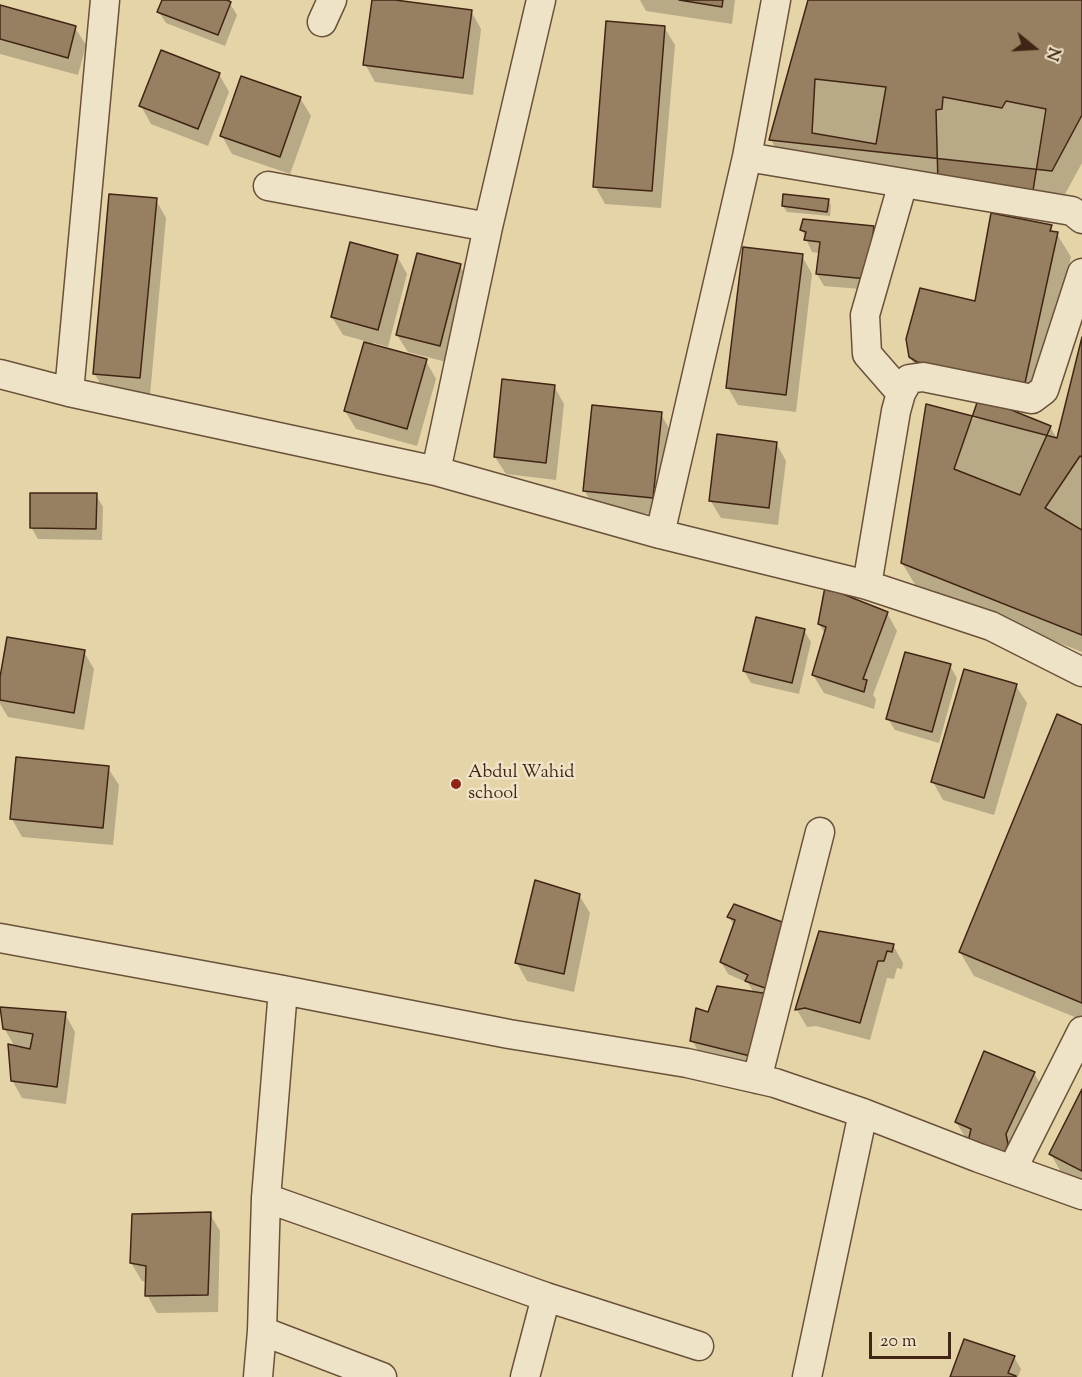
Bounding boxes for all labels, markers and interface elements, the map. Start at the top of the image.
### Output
north arrow [1004,18,1064,78]
text: N [1039,44,1065,63]
place label: Abdul Wahid school [468,763,574,806]
marker: Abdul Wahid school [449,777,463,791]
scale bar [872,1320,954,1358]
text: 20 m [880,1329,917,1355]

